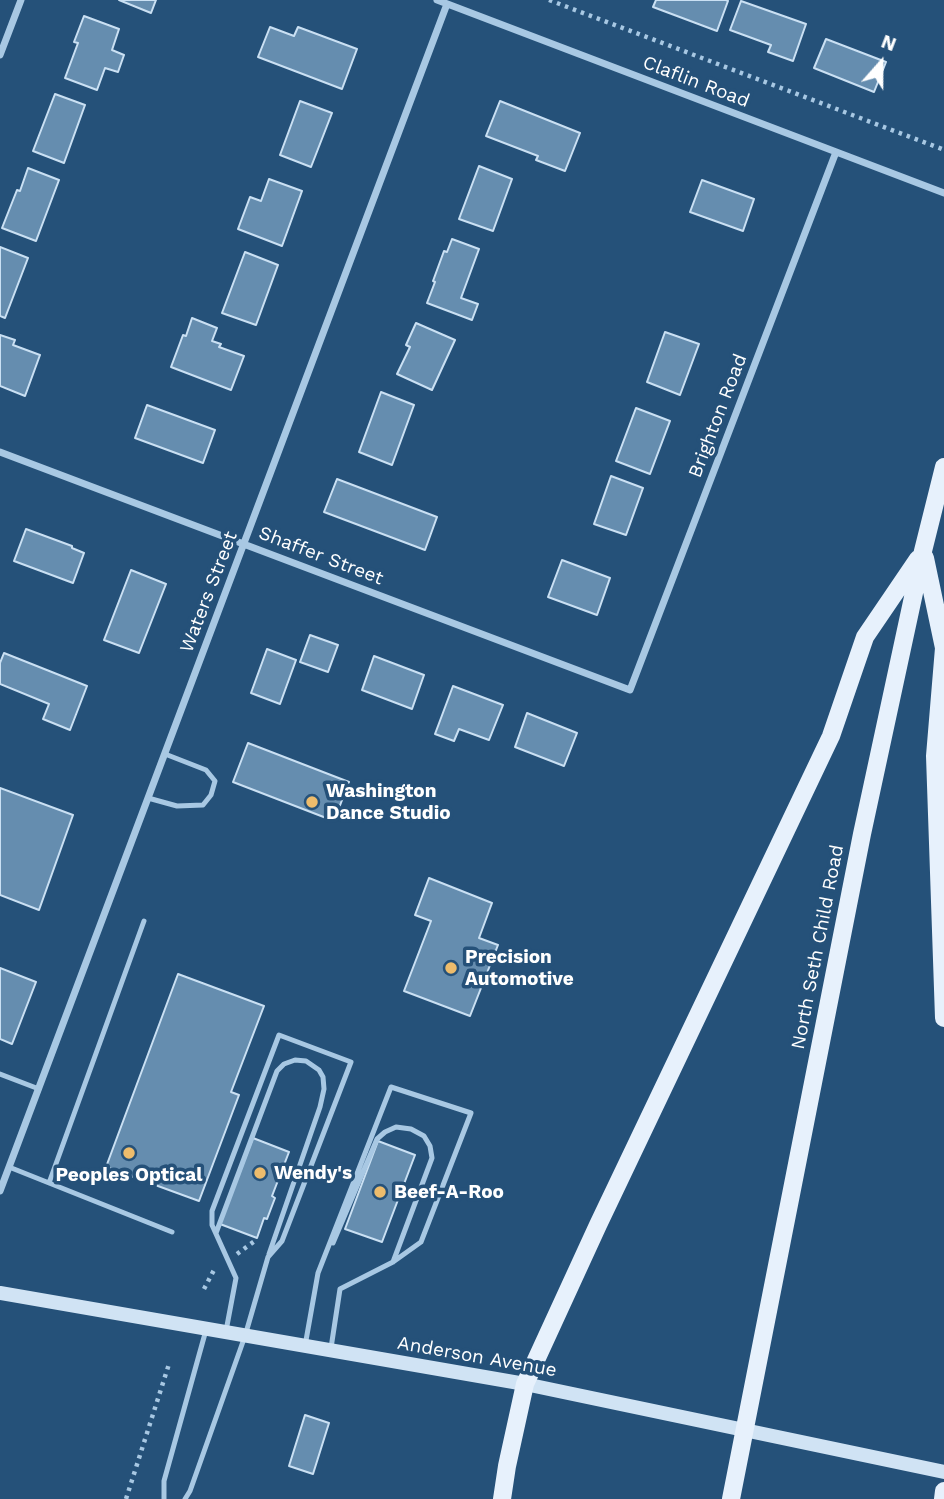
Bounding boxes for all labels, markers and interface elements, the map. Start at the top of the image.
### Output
north arrow [846,28,916,98]
text: N [878,30,899,56]
street label: Claflin Road [639,51,753,113]
street label: Brighton Road [684,351,752,481]
street label: Shaffer Street [255,522,387,590]
street label: Waters Street [175,528,243,656]
place label: Washington Dance Studio [326,780,451,824]
marker: Washington Dance Studio [304,794,320,810]
street label: North Seth Child Road [787,843,849,1051]
place label: Precision Automotive [465,946,574,990]
marker: Precision Automotive [443,960,459,976]
marker: Peoples Optical [121,1145,137,1161]
place label: Wendy's [274,1162,352,1184]
place label: Peoples Optical [55,1164,203,1186]
marker: Wendy's [252,1165,268,1181]
place label: Beef-A-Roo [394,1181,504,1203]
marker: Beef-A-Roo [372,1184,388,1200]
street label: Anderson Avenue [396,1332,558,1382]

